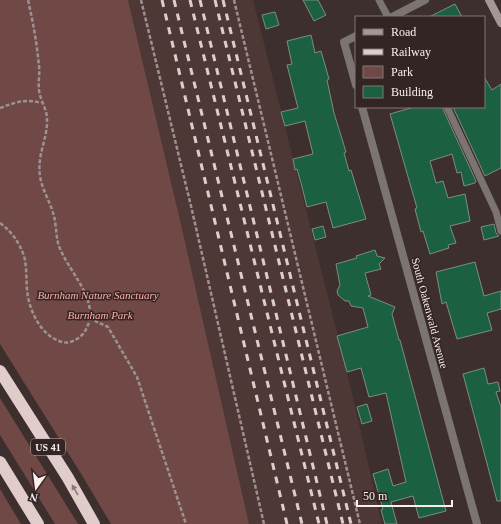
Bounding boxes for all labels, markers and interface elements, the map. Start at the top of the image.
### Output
legend [355,16,485,108]
text: Road [391,25,416,39]
text: Railway [391,45,431,59]
text: Park [391,65,413,79]
text: Building [391,85,433,99]
street label: South Oakenwald Avenue [409,256,451,370]
park label: Burnham Nature Sanctuary [37,289,159,301]
park label: Burnham Park [67,309,134,321]
road number: US 41 [31,439,65,455]
north arrow [16,468,56,508]
scale bar [357,482,452,508]
one-way arrow [71,484,78,496]
text: 50 m [363,489,388,503]
text: N [28,491,39,504]

